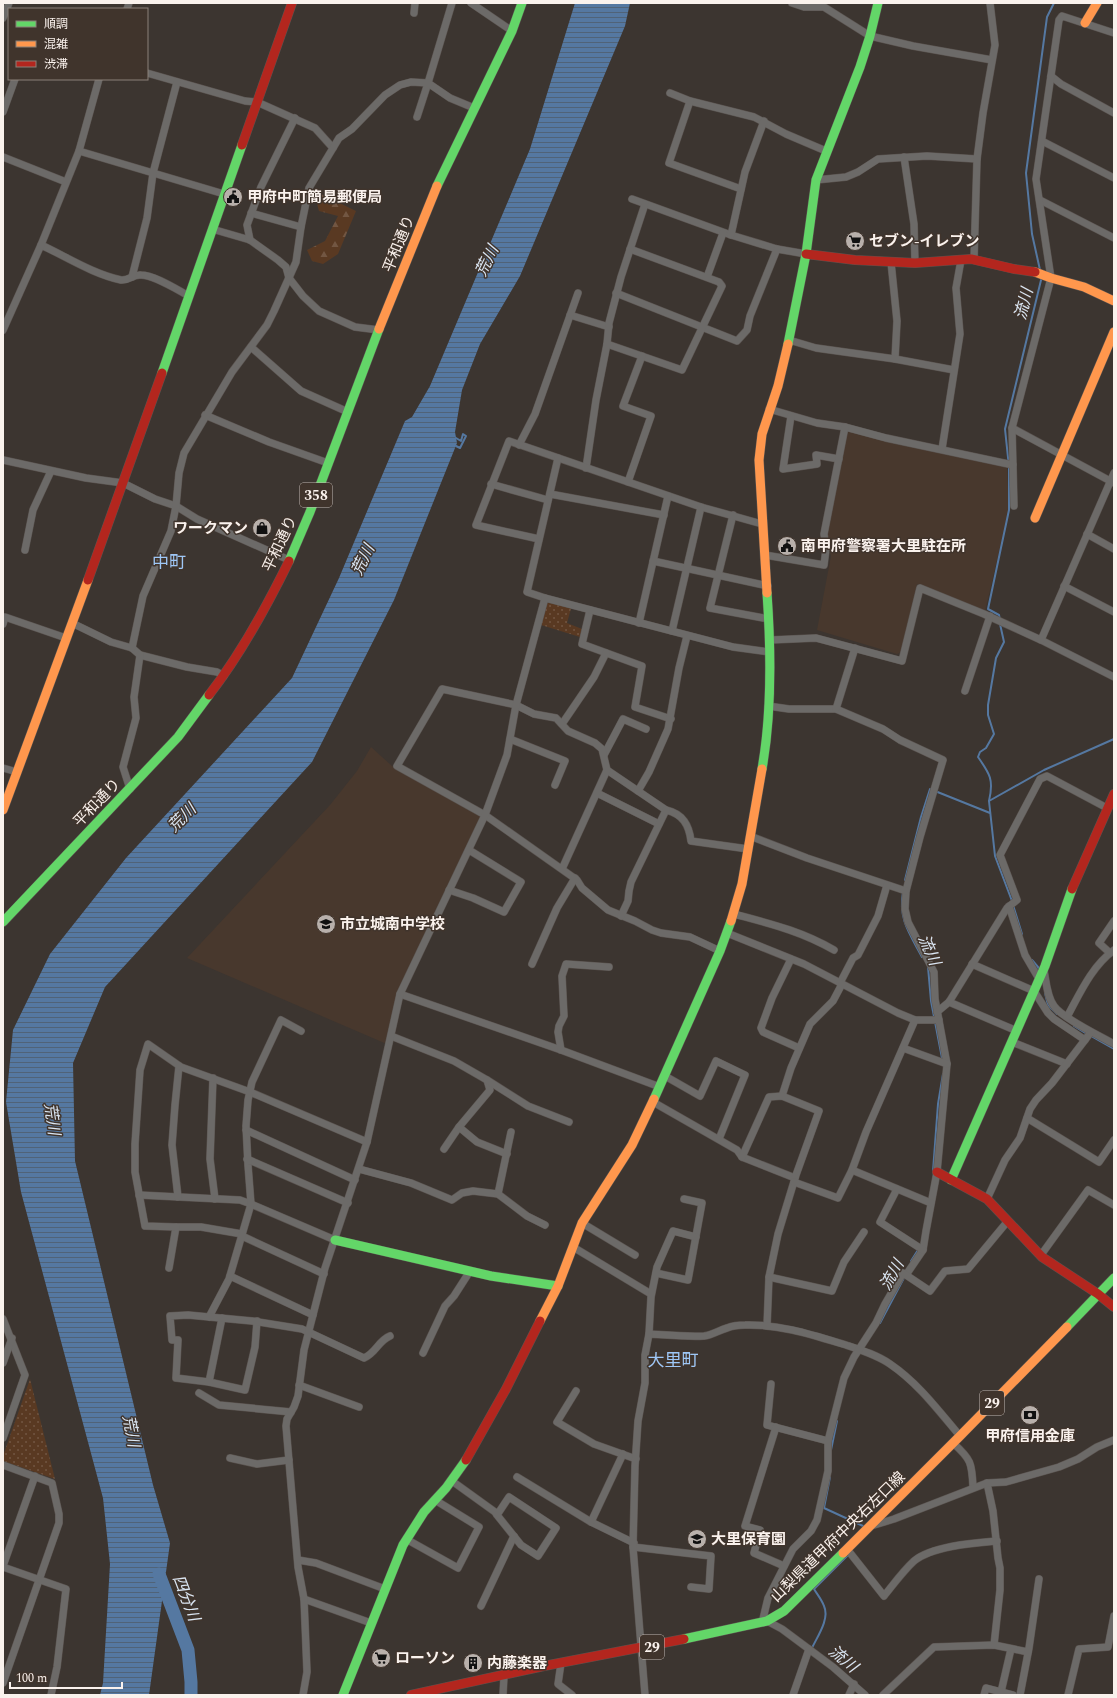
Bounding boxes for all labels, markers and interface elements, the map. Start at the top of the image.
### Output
legend [8,8,148,80]
text: 順調 [44,15,68,34]
text: 混雑 [44,35,68,54]
text: 渋滞 [44,55,68,74]
public building icon: 甲府中町簡易郵便局 [222,186,244,208]
place label: 甲府中町簡易郵便局 [247,186,382,209]
street label: 平和通り [377,212,421,276]
supermarket icon: セブン-イレブン [844,230,866,252]
place label: セブン-イレブン [869,230,980,253]
water label: 荒川 [469,240,506,281]
water label: 流川 [1008,284,1040,322]
road number: 358 [300,483,332,507]
street label: 平和通り [257,512,303,576]
place label: ワークマン [173,517,248,540]
shop icon: ワークマン [251,517,273,539]
public building icon: 南甲府警察署大里駐在所 [776,535,798,557]
place label: 南甲府警察署大里駐在所 [801,535,966,558]
water label: 荒川 [345,539,382,580]
district label: 中町 [152,550,186,576]
street label: 平和通り [68,773,126,833]
water label: 荒川 [162,797,203,838]
school or university icon: 市立城南中学校 [315,913,337,935]
place label: 市立城南中学校 [340,913,445,936]
water label: 流川 [912,930,947,971]
water label: 荒川 [38,1101,66,1138]
water label: 流川 [874,1253,911,1295]
district label: 大里町 [648,1348,699,1374]
road number: 29 [980,1391,1004,1415]
bank icon: 甲府信用金庫 [1019,1404,1041,1426]
water label: 荒川 [116,1413,146,1451]
place label: 甲府信用金庫 [985,1425,1075,1448]
street label: 山梨県道甲府中央右左口線 [765,1466,911,1608]
school or university icon: 大里保育園 [686,1528,708,1550]
place label: 大里保育園 [711,1528,786,1551]
water label: 四分川 [166,1571,207,1627]
road number: 29 [640,1635,664,1659]
water label: 流川 [823,1640,865,1680]
supermarket icon: ローソン [370,1647,392,1669]
place label: ローソン [395,1647,455,1670]
building icon: 内藤楽器 [462,1652,484,1674]
place label: 内藤楽器 [487,1652,548,1675]
scale bar [10,1664,122,1690]
text: 100 m [16,1669,47,1688]

